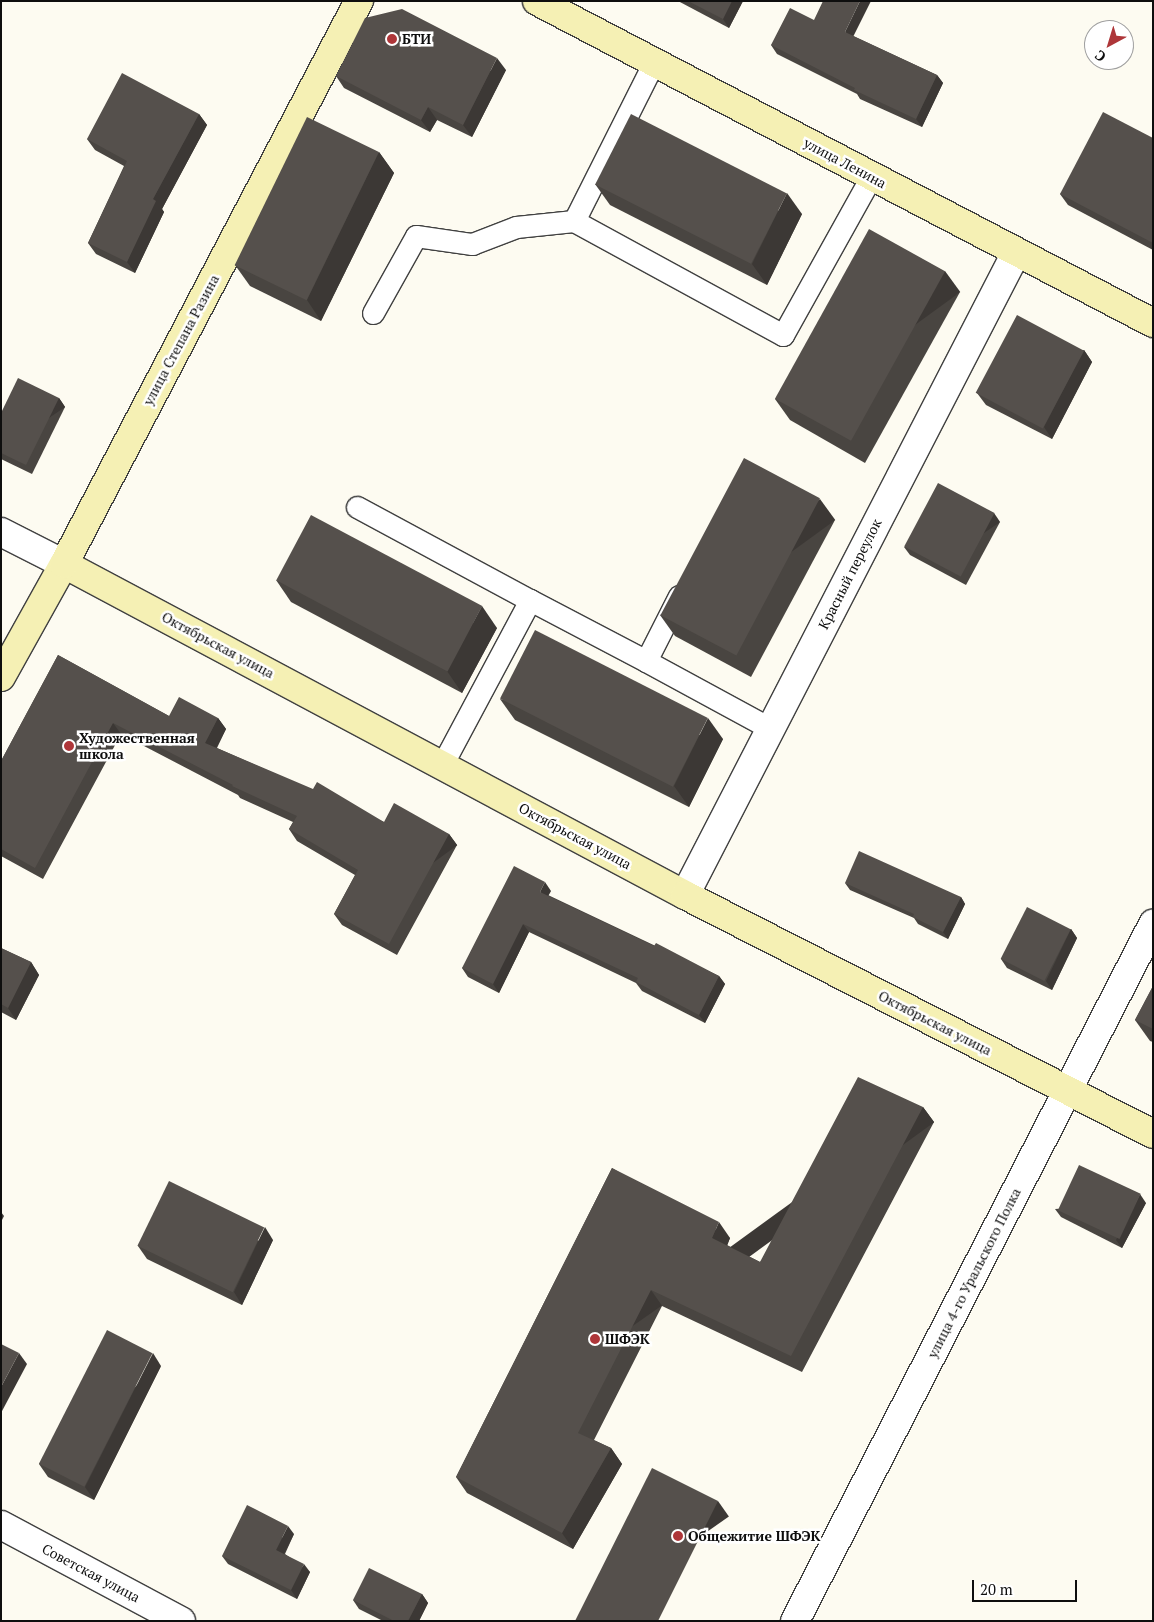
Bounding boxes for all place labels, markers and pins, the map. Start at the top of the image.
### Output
place label: БТИ [402,31,431,47]
marker: БТИ [386,33,398,45]
place label: Художественная школа [79,730,195,762]
marker: Художественная школа [63,740,75,752]
place label: ШФЭК [605,1331,650,1347]
marker: ШФЭК [589,1333,601,1345]
place label: Общежитие ШФЭК [688,1528,820,1544]
marker: Общежитие ШФЭК [672,1530,684,1542]

